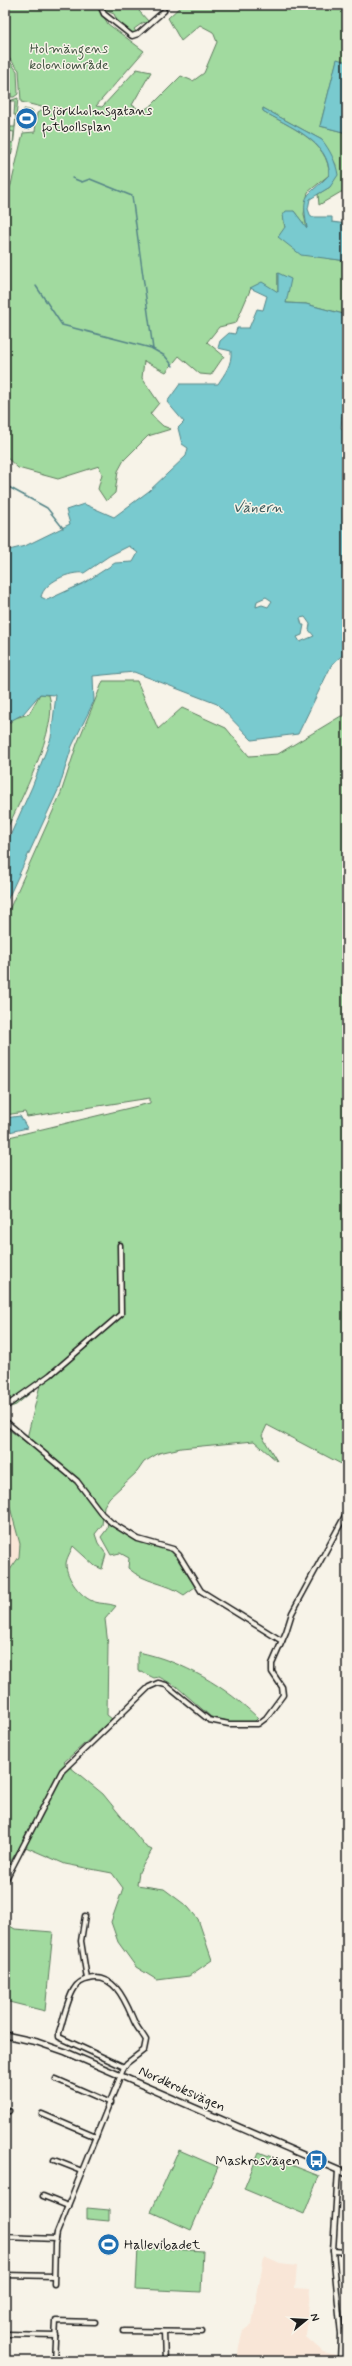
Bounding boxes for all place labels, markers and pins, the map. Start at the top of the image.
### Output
place label: Björkholmsgatans fotbollsplan [42,102,152,138]
sports icon: Björkholmsgatans fotbollsplan [14,106,40,132]
bus stop icon: Maskrosvägen [303,2148,329,2174]
place label: Maskrosvägen [215,2152,300,2170]
sports icon: Hallevibadet [96,2232,122,2258]
place label: Hallevibadet [124,2236,201,2254]

